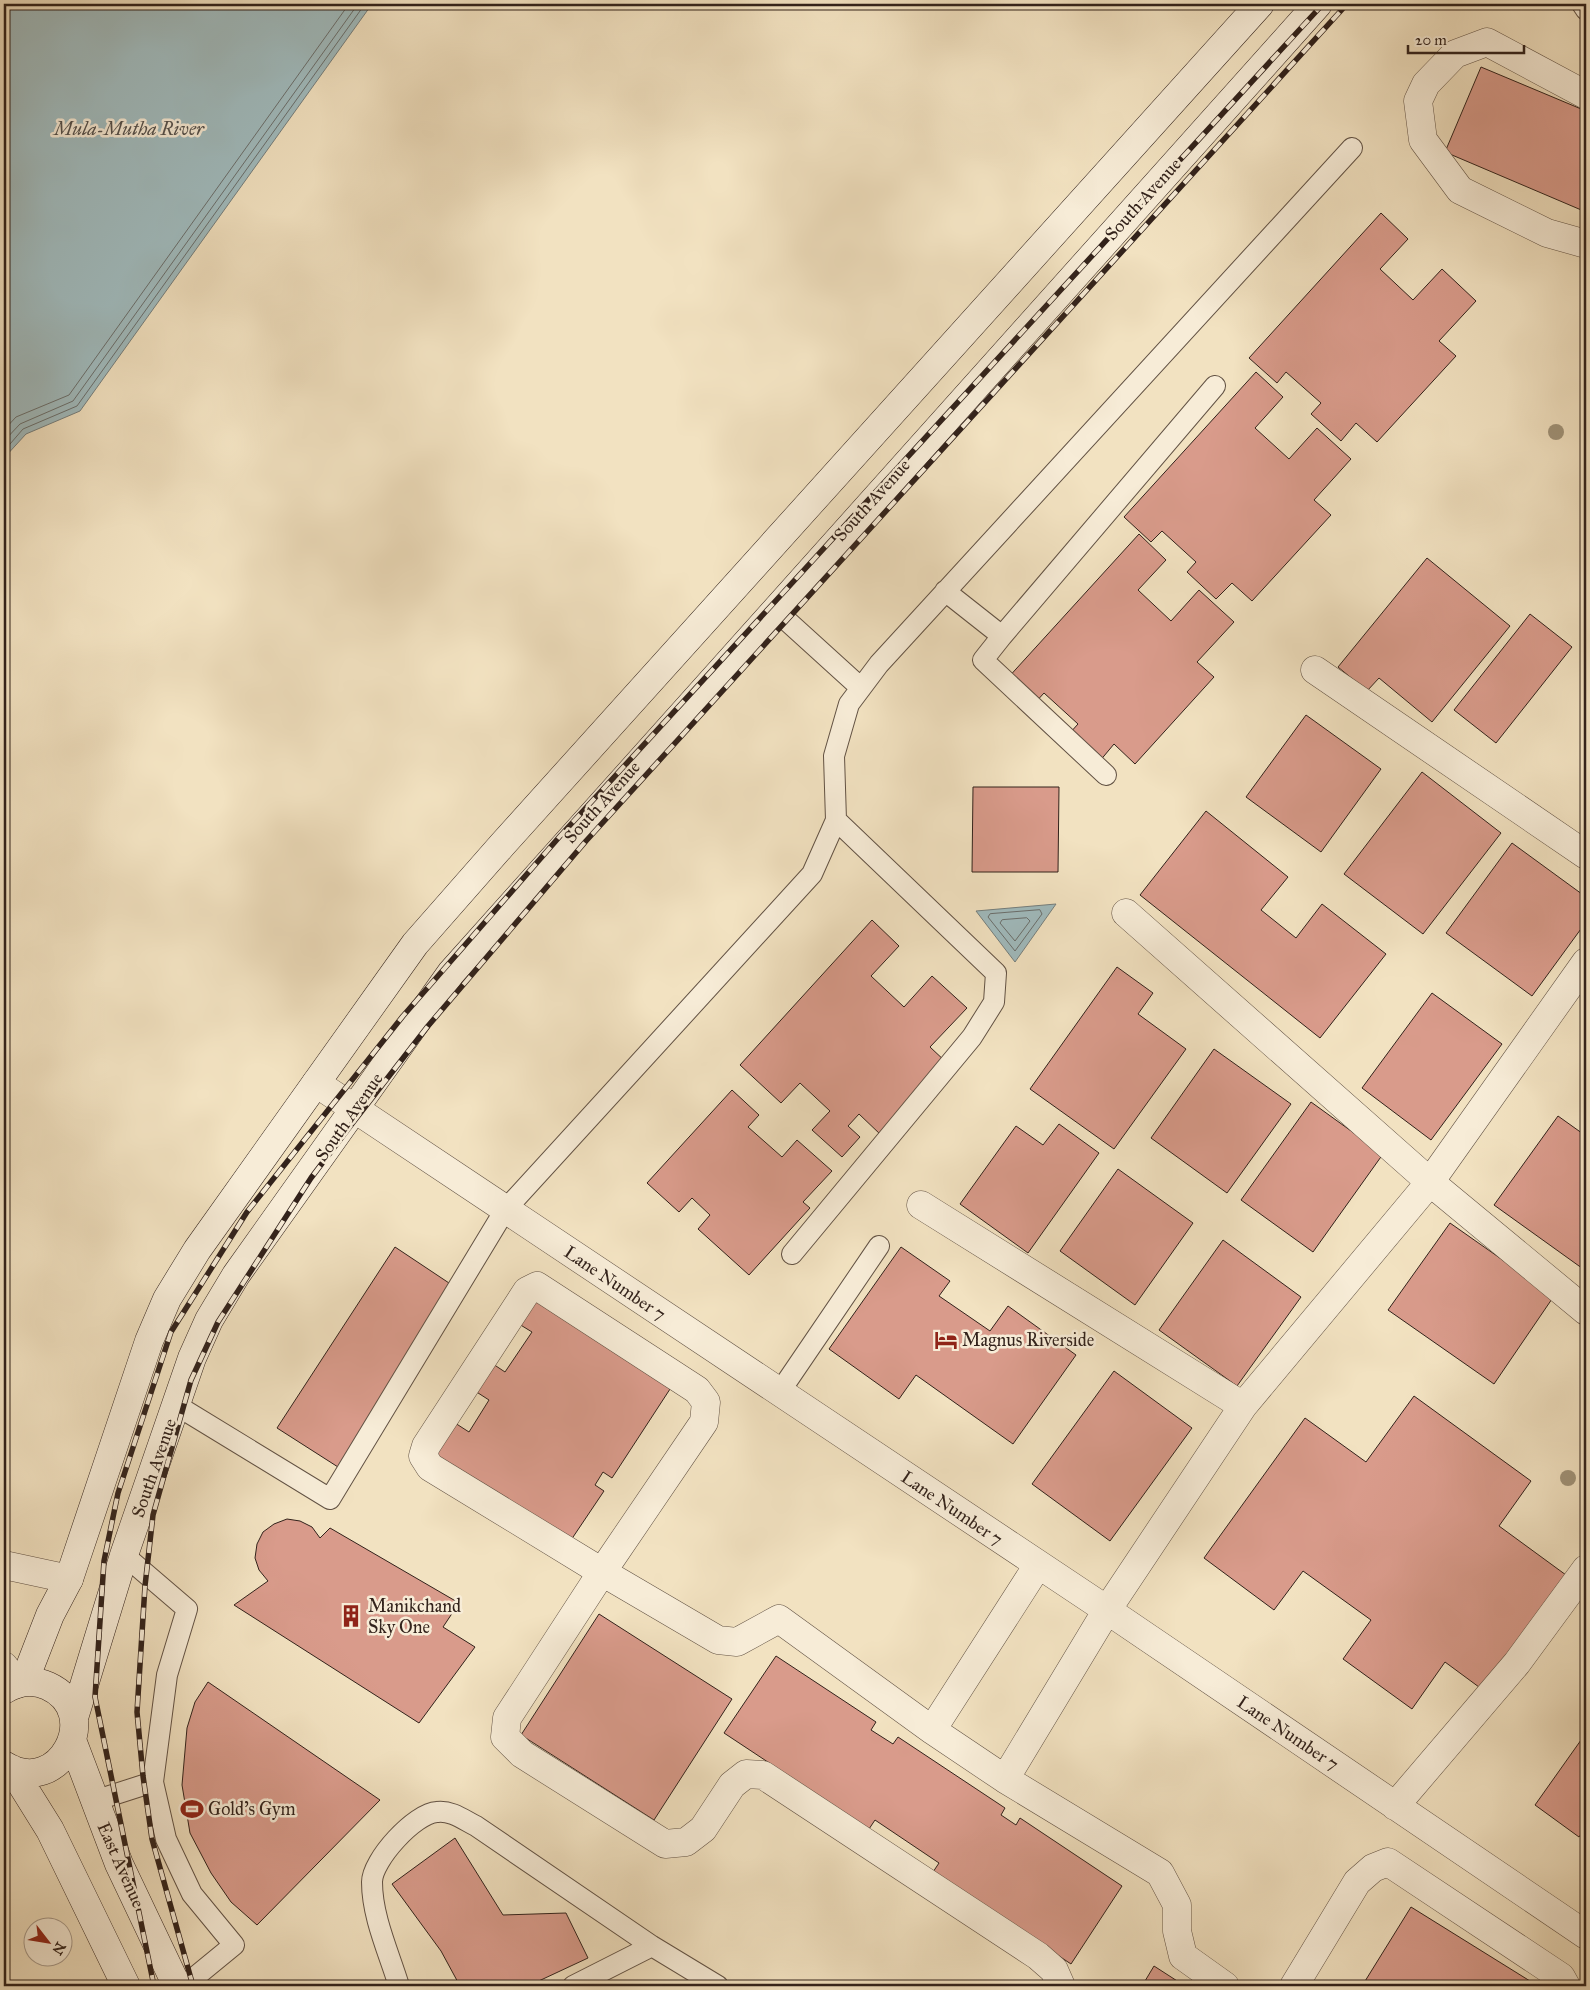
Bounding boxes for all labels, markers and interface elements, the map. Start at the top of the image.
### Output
scale bar [1408,22,1524,54]
text: 20 m [1415,31,1447,49]
water label: Mula-Mutha River [52,117,205,140]
street label: South Avenue [1100,153,1186,245]
street label: South Avenue [829,454,915,546]
street label: South Avenue [559,756,645,848]
street label: South Avenue [310,1068,388,1166]
street label: Lane Number 7 [560,1241,670,1325]
hotel icon: Magnus Riverside [933,1327,959,1353]
place label: Magnus Riverside [962,1329,1094,1352]
street label: South Avenue [127,1416,181,1520]
street label: Lane Number 7 [897,1466,1007,1550]
place label: Manikchand Sky One [368,1595,461,1638]
building icon: Manikchand Sky One [338,1603,364,1629]
street label: Lane Number 7 [1233,1691,1343,1775]
sports icon: Gold's Gym [179,1796,205,1822]
place label: Gold's Gym [208,1798,296,1820]
street label: East Avenue [92,1819,150,1911]
north arrow [22,1918,72,1968]
text: N [48,1939,69,1958]

